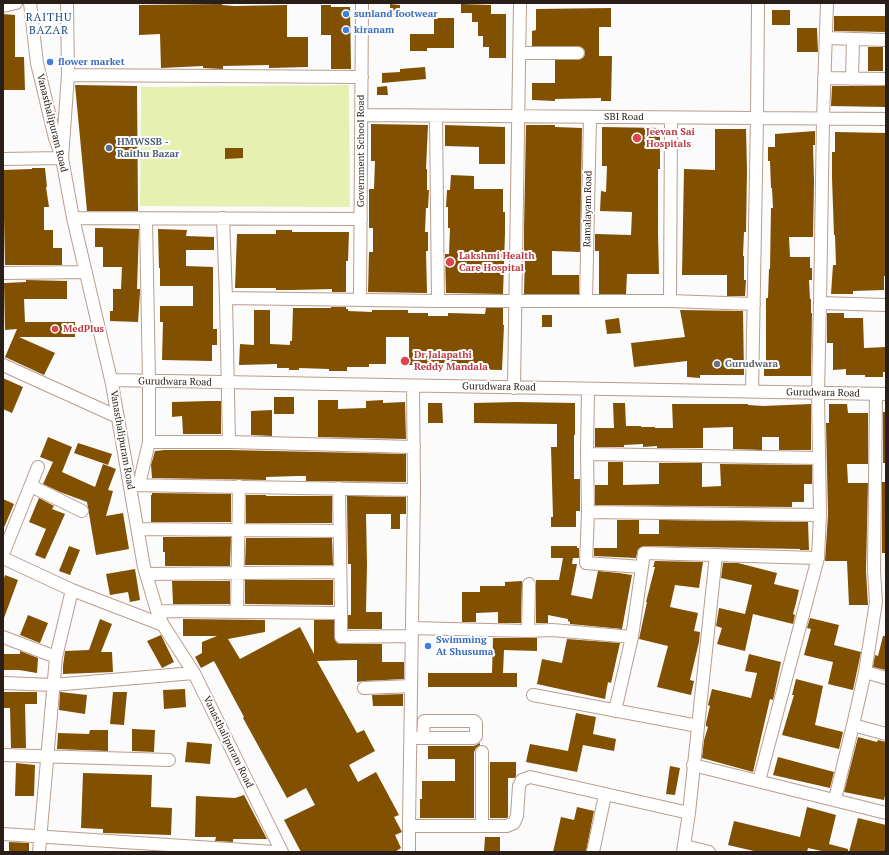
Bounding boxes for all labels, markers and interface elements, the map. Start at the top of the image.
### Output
place label: sunland footwear [354,8,438,20]
marker: sunland footwear [341,9,351,19]
district label: RAITHU BAZAR [26,11,72,37]
place label: kiranam [354,24,394,36]
marker: kiranam [341,25,351,35]
place label: flower market [58,56,125,68]
marker: flower market [45,57,55,67]
street label: Vanasthalipuram Road [34,73,70,173]
street label: Government School Road [355,95,367,207]
street label: SBI Road [604,111,644,123]
place label: Jeevan Sai Hospitals [646,126,695,150]
marker: Jeevan Sai Hospitals [631,132,643,144]
place label: HMWSSB - Raithu Bazar [117,136,179,160]
marker: HMWSSB - Raithu Bazar [104,143,114,153]
street label: Ramalayam Road [581,171,595,247]
place label: Lakshmi Health Care Hospital [459,250,535,274]
marker: Lakshmi Health Care Hospital [444,256,456,268]
place label: MedPlus [63,323,104,335]
marker: MedPlus [50,324,60,334]
place label: Dr Jalapathi Reddy Mandala [414,349,488,372]
marker: Dr Jalapathi Reddy Mandala [399,355,411,367]
place label: Gurudwara [725,358,778,370]
marker: Gurudwara [712,359,722,369]
street label: Gurudwara Road [138,375,212,389]
street label: Gurudwara Road [462,380,536,394]
street label: Gurudwara Road [786,386,860,400]
street label: Vanasthalipuram Road [107,389,137,491]
place label: Swimming At Shusuma [436,634,493,658]
marker: Swimming At Shusuma [423,641,433,651]
street label: Vanasthalipuram Road [201,694,255,790]

